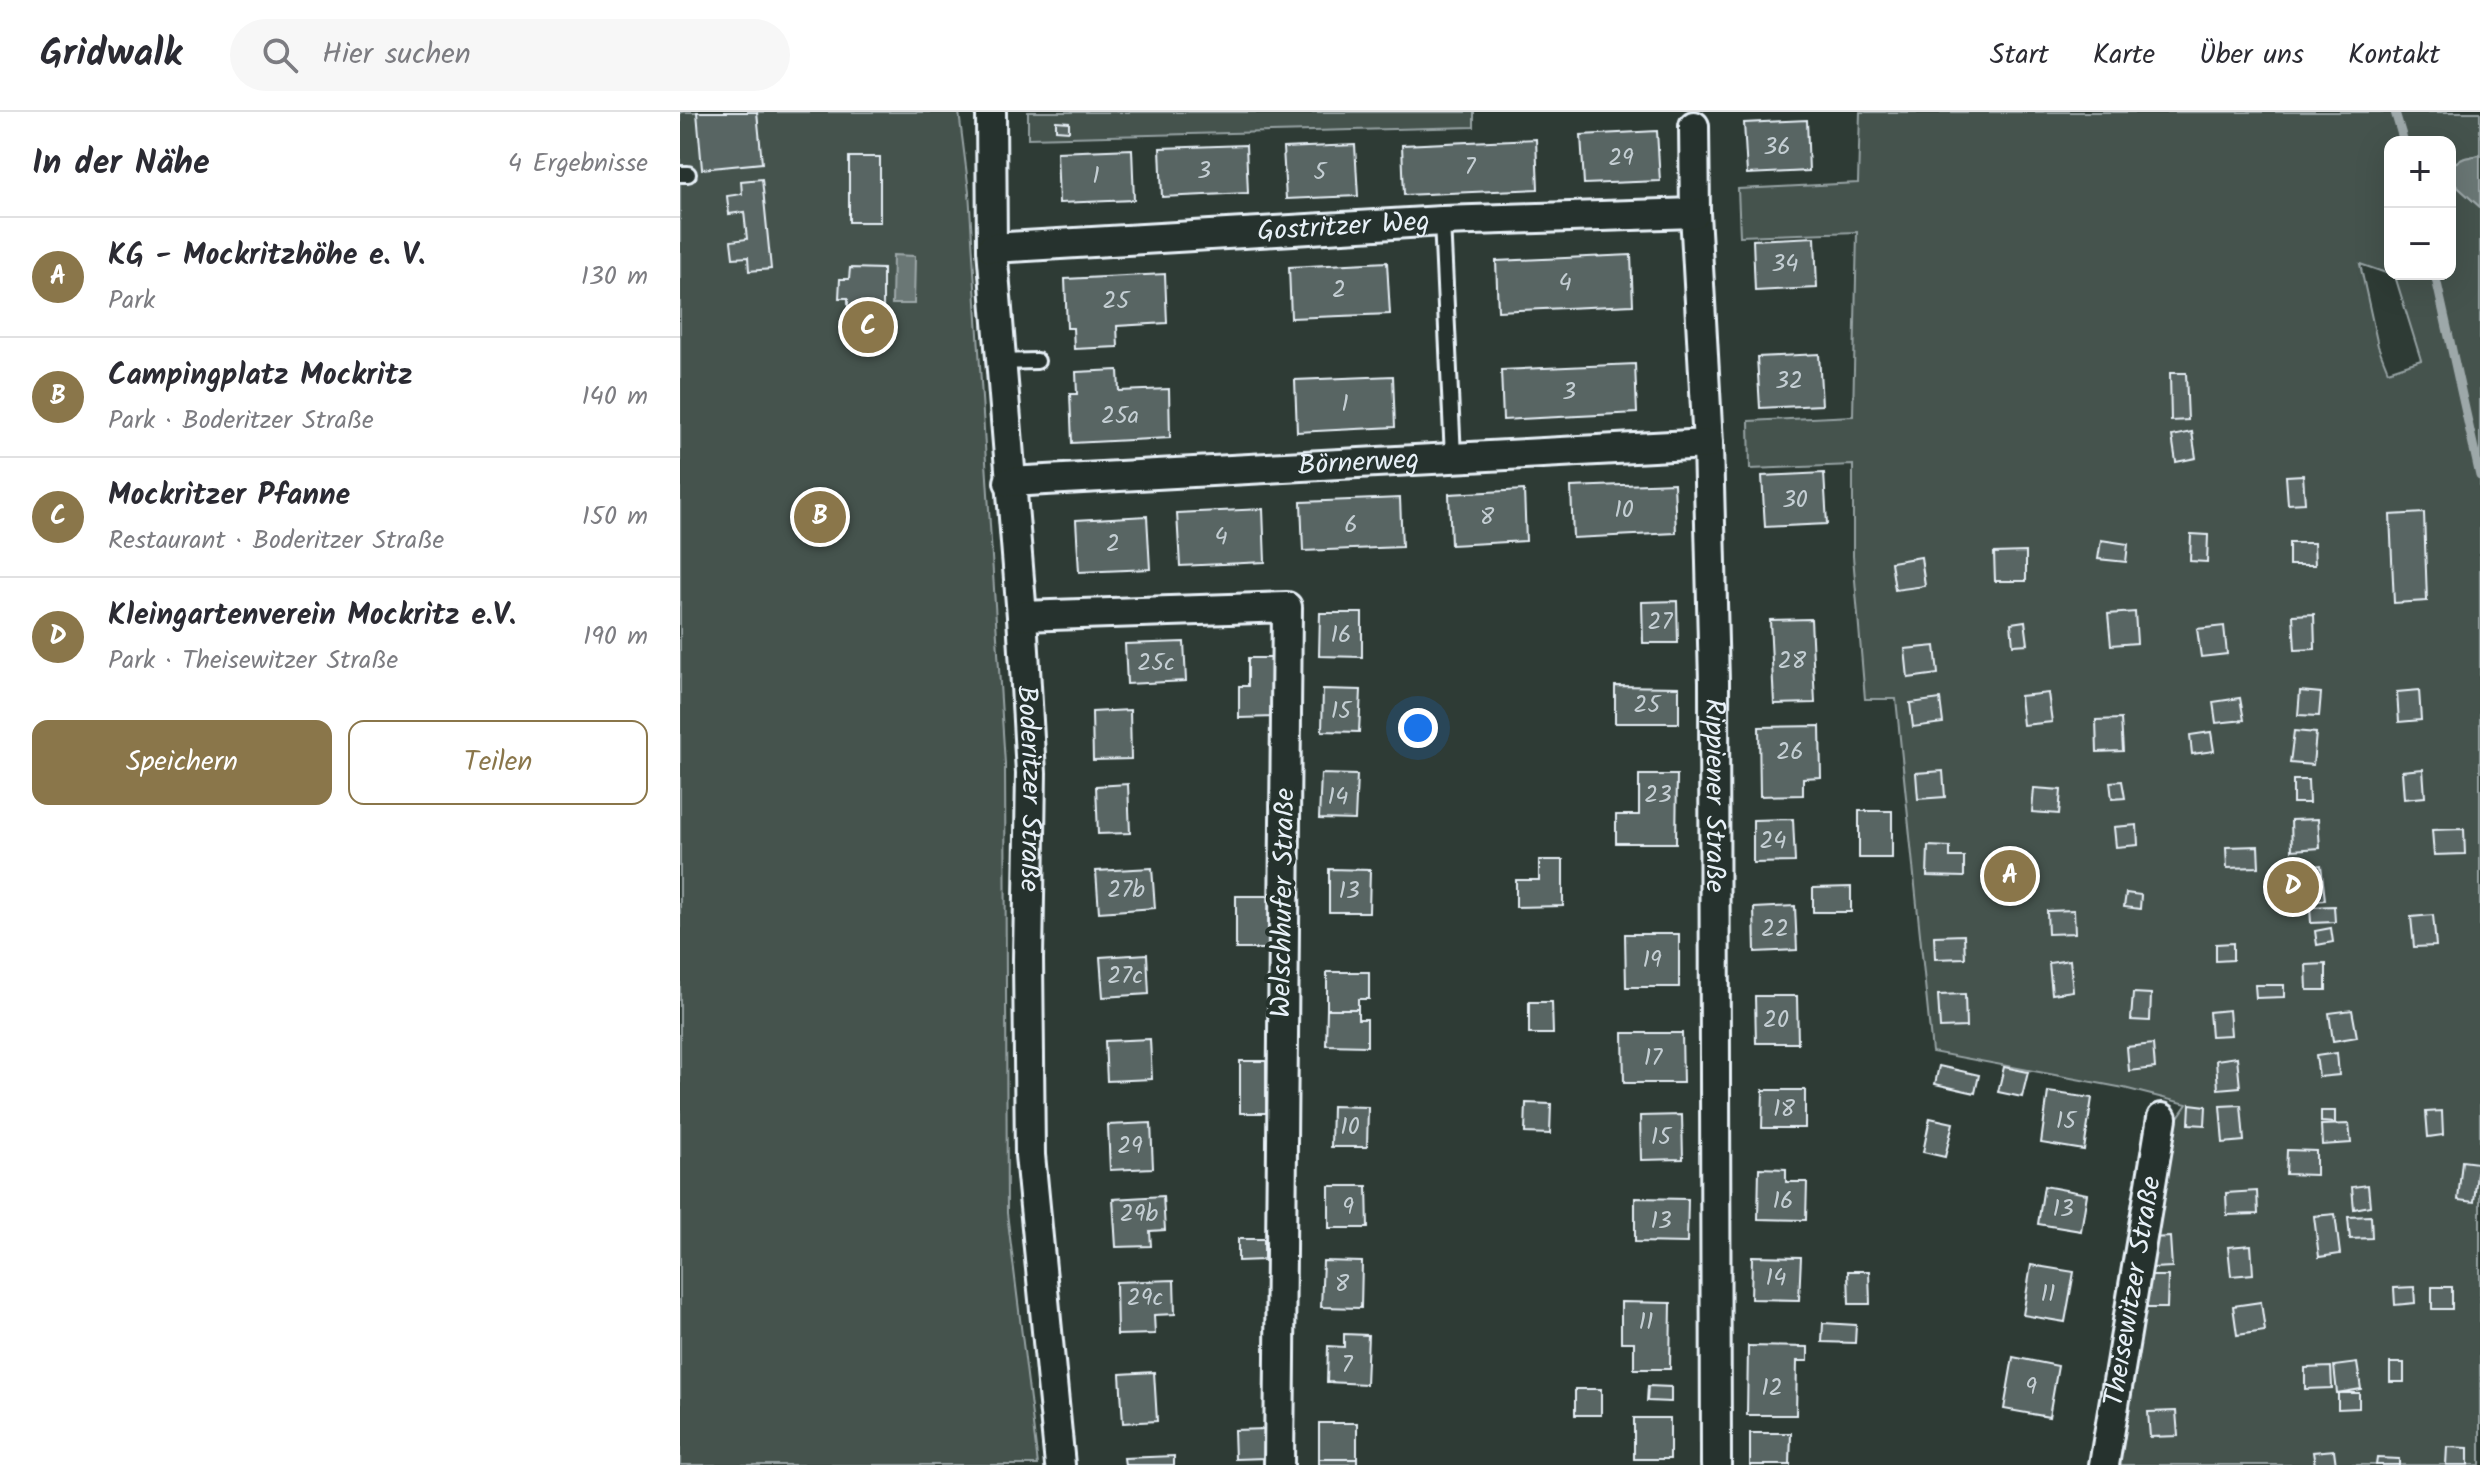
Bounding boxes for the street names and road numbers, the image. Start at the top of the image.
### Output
street label: Gostritzer Weg [1256,199,1431,255]
street label: Börnerweg [1297,437,1420,489]
street label: Boderitzer Straße [1004,684,1054,893]
street label: Rippiener Straße [1692,698,1737,893]
street label: Welschhufer Straße [1259,787,1309,1018]
street label: Theisewitzer Straße [2092,1173,2174,1410]

